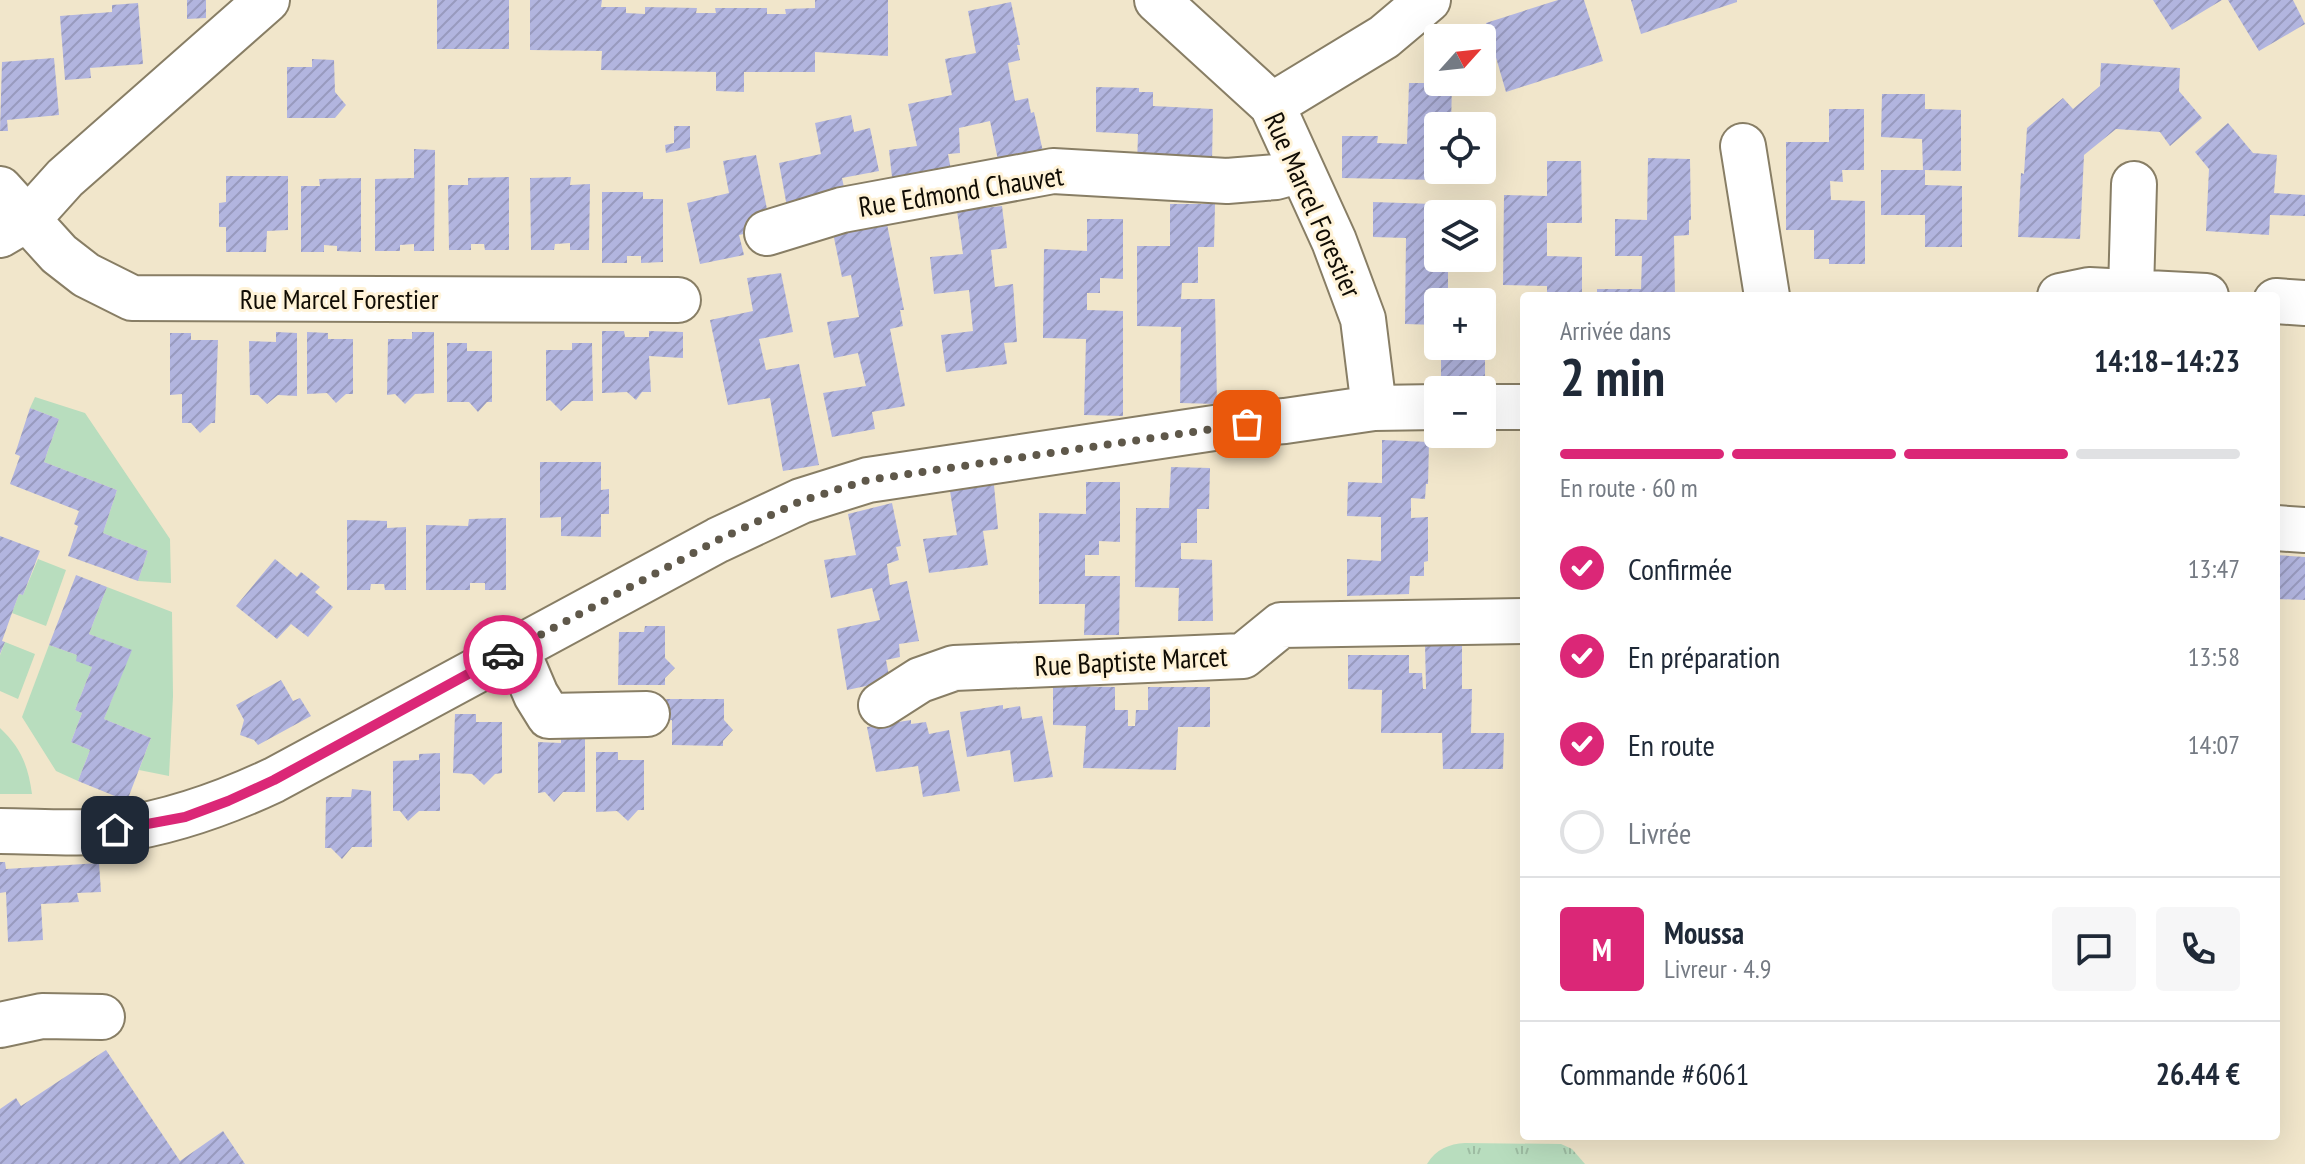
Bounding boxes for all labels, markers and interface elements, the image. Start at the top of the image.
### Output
north arrow [1424,24,1496,96]
map controls [1424,24,1496,448]
street label: Rue Marcel Forestier [1256,107,1371,303]
button: locate [1424,112,1496,184]
street label: Rue Edmond Chauvet [856,156,1066,225]
button: layers [1424,200,1496,272]
street label: Rue Marcel Forestier [240,280,439,317]
button: + [1424,288,1496,360]
text: Arrivée dans [1560,314,1671,347]
text: 14:18–14:23 [2094,341,2240,380]
text: 2 min [1560,343,1665,410]
button: − [1424,376,1496,448]
pin [1213,390,1281,458]
icon: bag [1225,402,1269,446]
text: En route · 60 m [1560,471,1698,504]
icon: check [1560,546,1604,590]
text: Confirmée [1628,549,1732,588]
text: 13:47 [2188,552,2240,585]
courier [463,615,543,695]
icon: car [481,633,525,677]
icon: check [1560,634,1604,678]
street label: Rue Baptiste Marcet [1033,637,1229,684]
text: En préparation [1628,637,1780,676]
text: 13:58 [2188,640,2240,673]
icon: check [1560,722,1604,766]
text: En route [1628,725,1715,764]
text: 14:07 [2188,728,2240,761]
pin [81,796,149,864]
icon: home [93,808,137,852]
text: Livrée [1628,813,1691,852]
button: chat [2052,907,2136,991]
button: phone [2156,907,2240,991]
text: Moussa [1664,913,1744,952]
text: M [1592,930,1612,969]
text: Livreur · 4.9 [1664,952,1771,985]
text: Commande #6061 [1560,1054,1749,1093]
text: 26.44 € [2156,1054,2240,1093]

